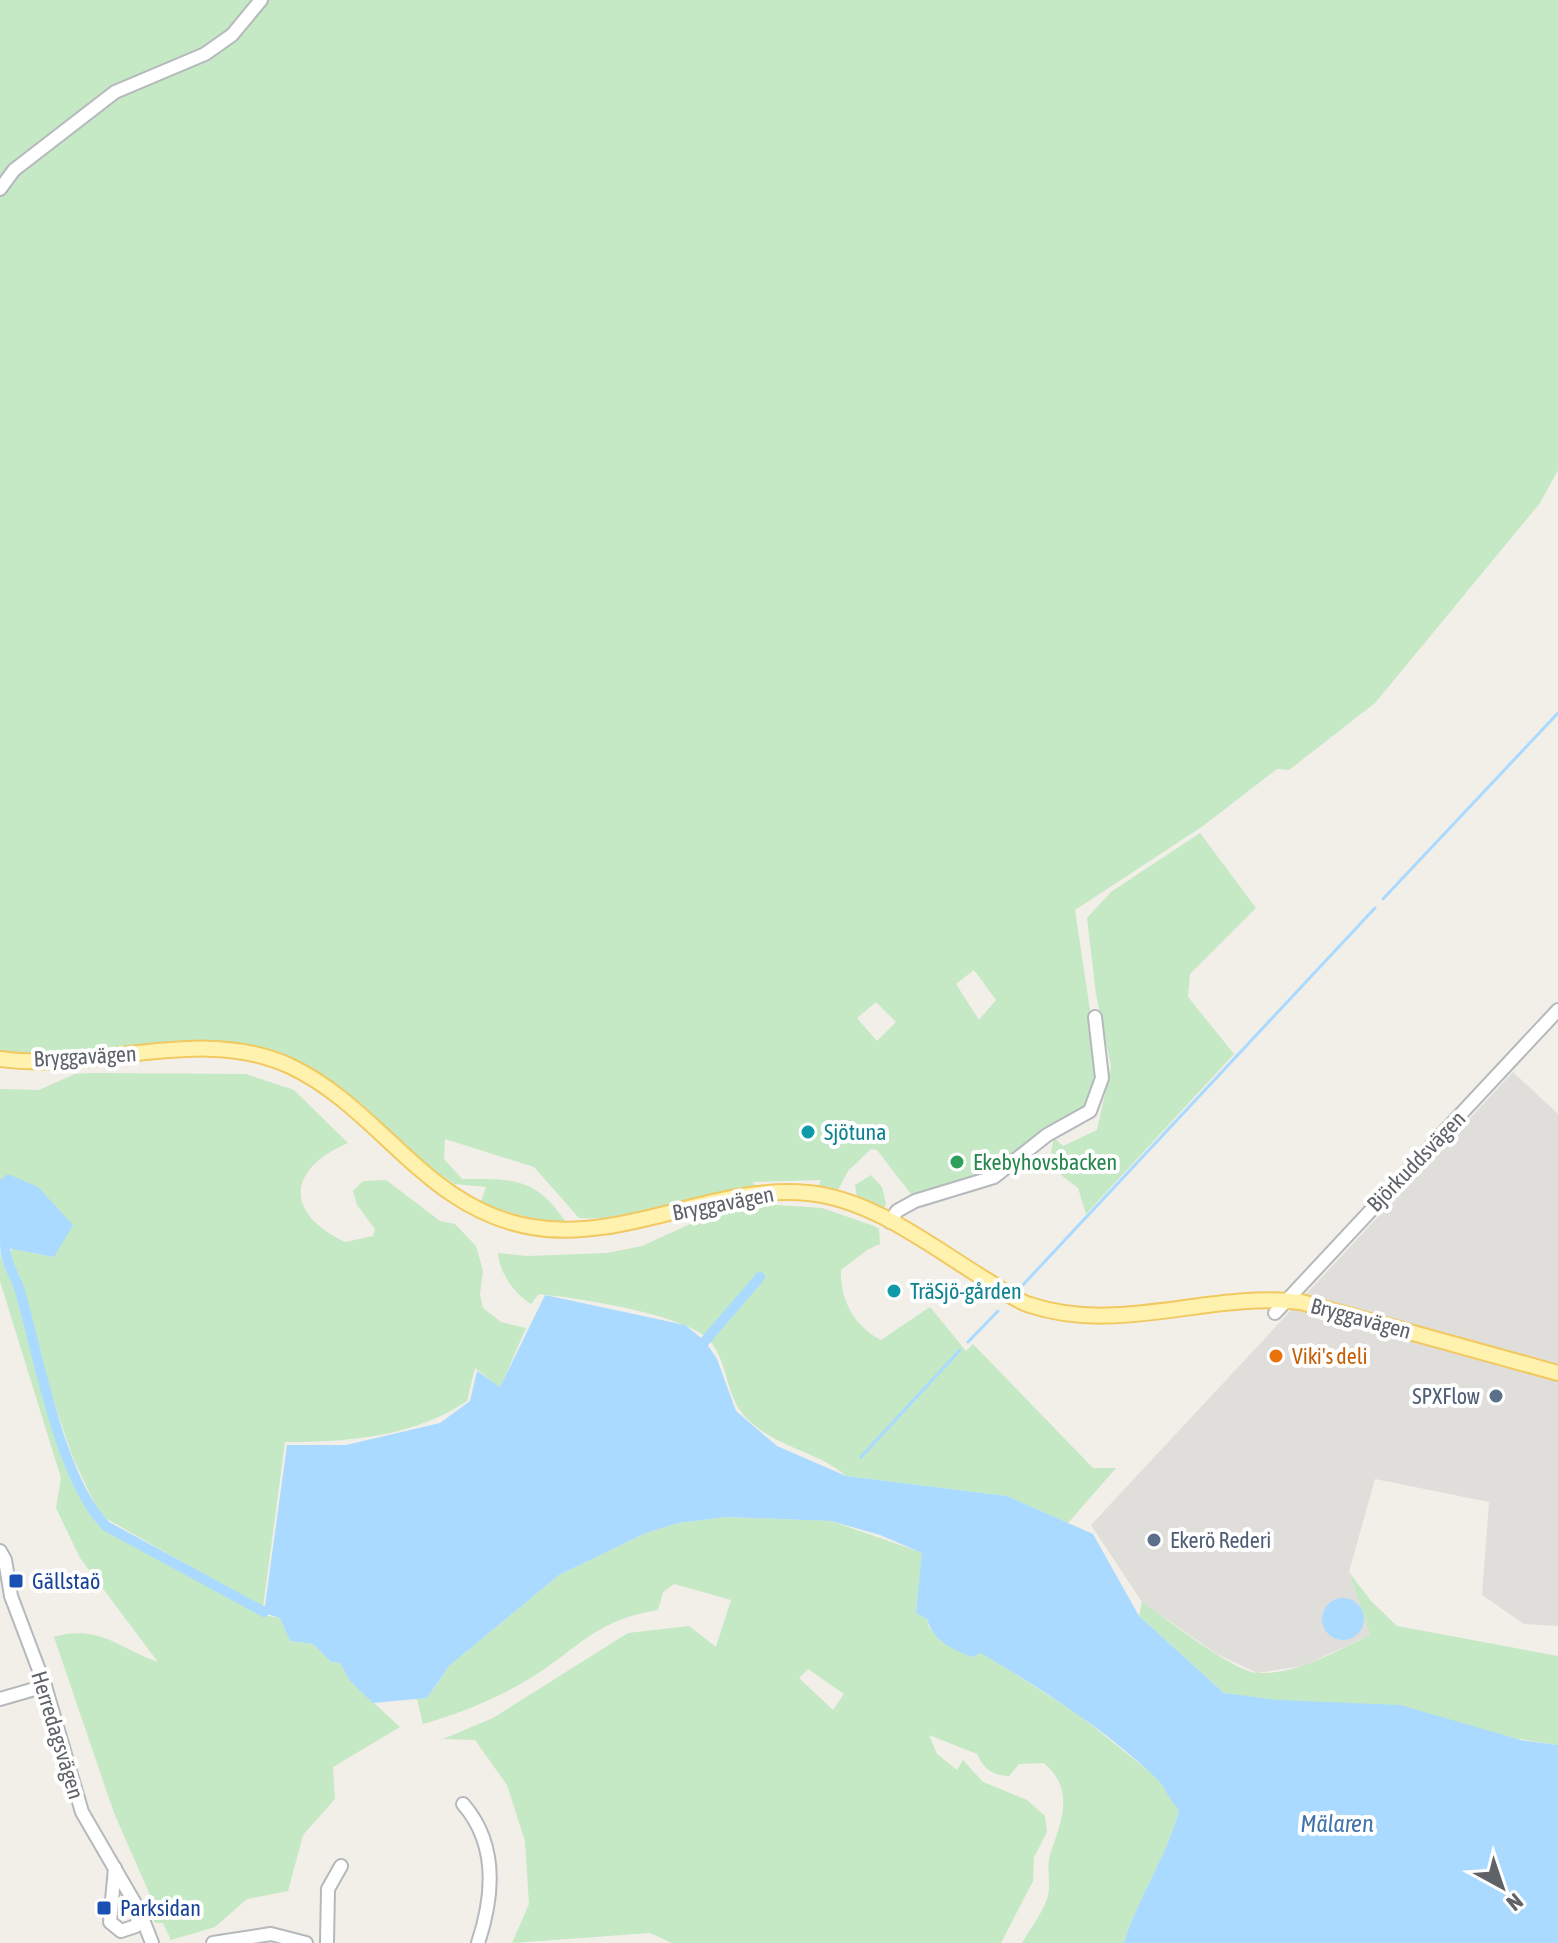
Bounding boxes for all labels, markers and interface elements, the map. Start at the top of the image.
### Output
street label: Bryggavägen [33,1040,137,1072]
street label: Björkuddsvägen [1361,1105,1471,1217]
place label: Sjötuna [824,1119,887,1145]
marker: Sjötuna [799,1123,817,1141]
place label: Ekebyhovsbacken [973,1149,1117,1175]
marker: Ekebyhovsbacken [948,1153,966,1171]
street label: Bryggavägen [670,1180,776,1226]
place label: TräSjö-gården [910,1278,1022,1304]
marker: TräSjö-gården [885,1282,903,1300]
street label: Bryggavägen [1308,1292,1414,1344]
place label: Viki's deli [1292,1343,1368,1369]
marker: Viki's deli [1267,1347,1285,1365]
place label: SPXFlow [1412,1383,1480,1409]
marker: SPXFlow [1487,1387,1505,1405]
place label: Ekerö Rederi [1170,1527,1271,1553]
marker: Ekerö Rederi [1145,1531,1163,1549]
place label: Gällstaö [32,1568,100,1594]
marker: Gällstaö [7,1572,25,1590]
street label: Herredagsvägen [26,1668,90,1802]
water label: Mälaren [1300,1810,1374,1837]
north arrow [1462,1847,1542,1927]
text: N [1502,1888,1528,1916]
place label: Parksidan [120,1895,201,1921]
marker: Parksidan [95,1899,113,1917]

